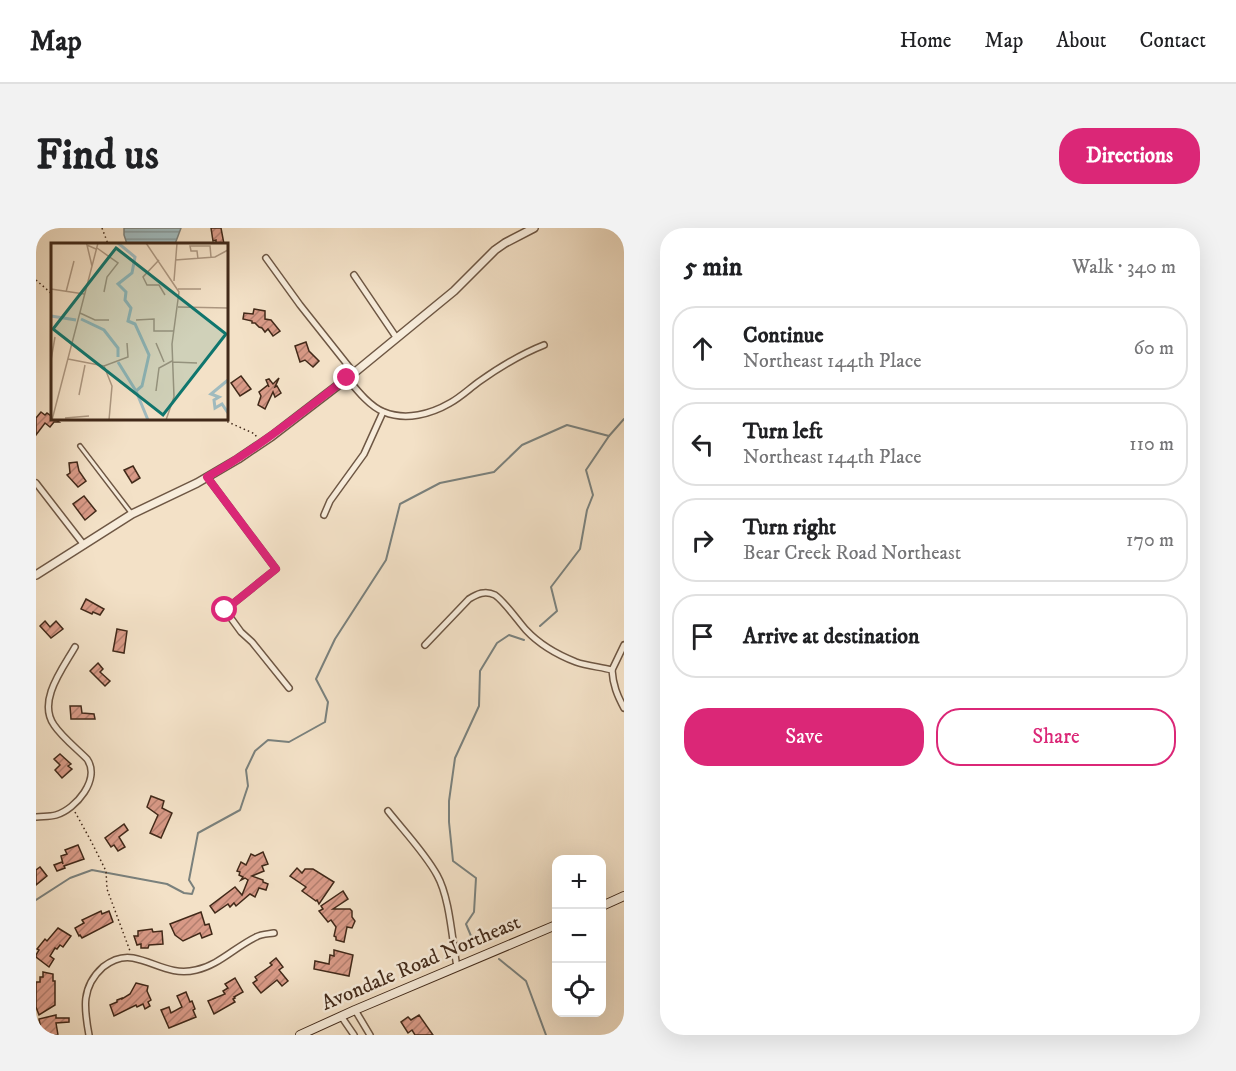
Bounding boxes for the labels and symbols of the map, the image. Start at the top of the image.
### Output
inset map [51,243,228,420]
route end [333,364,359,390]
route start [211,596,237,622]
street label: Avondale Road Northeast [317,909,525,1017]

